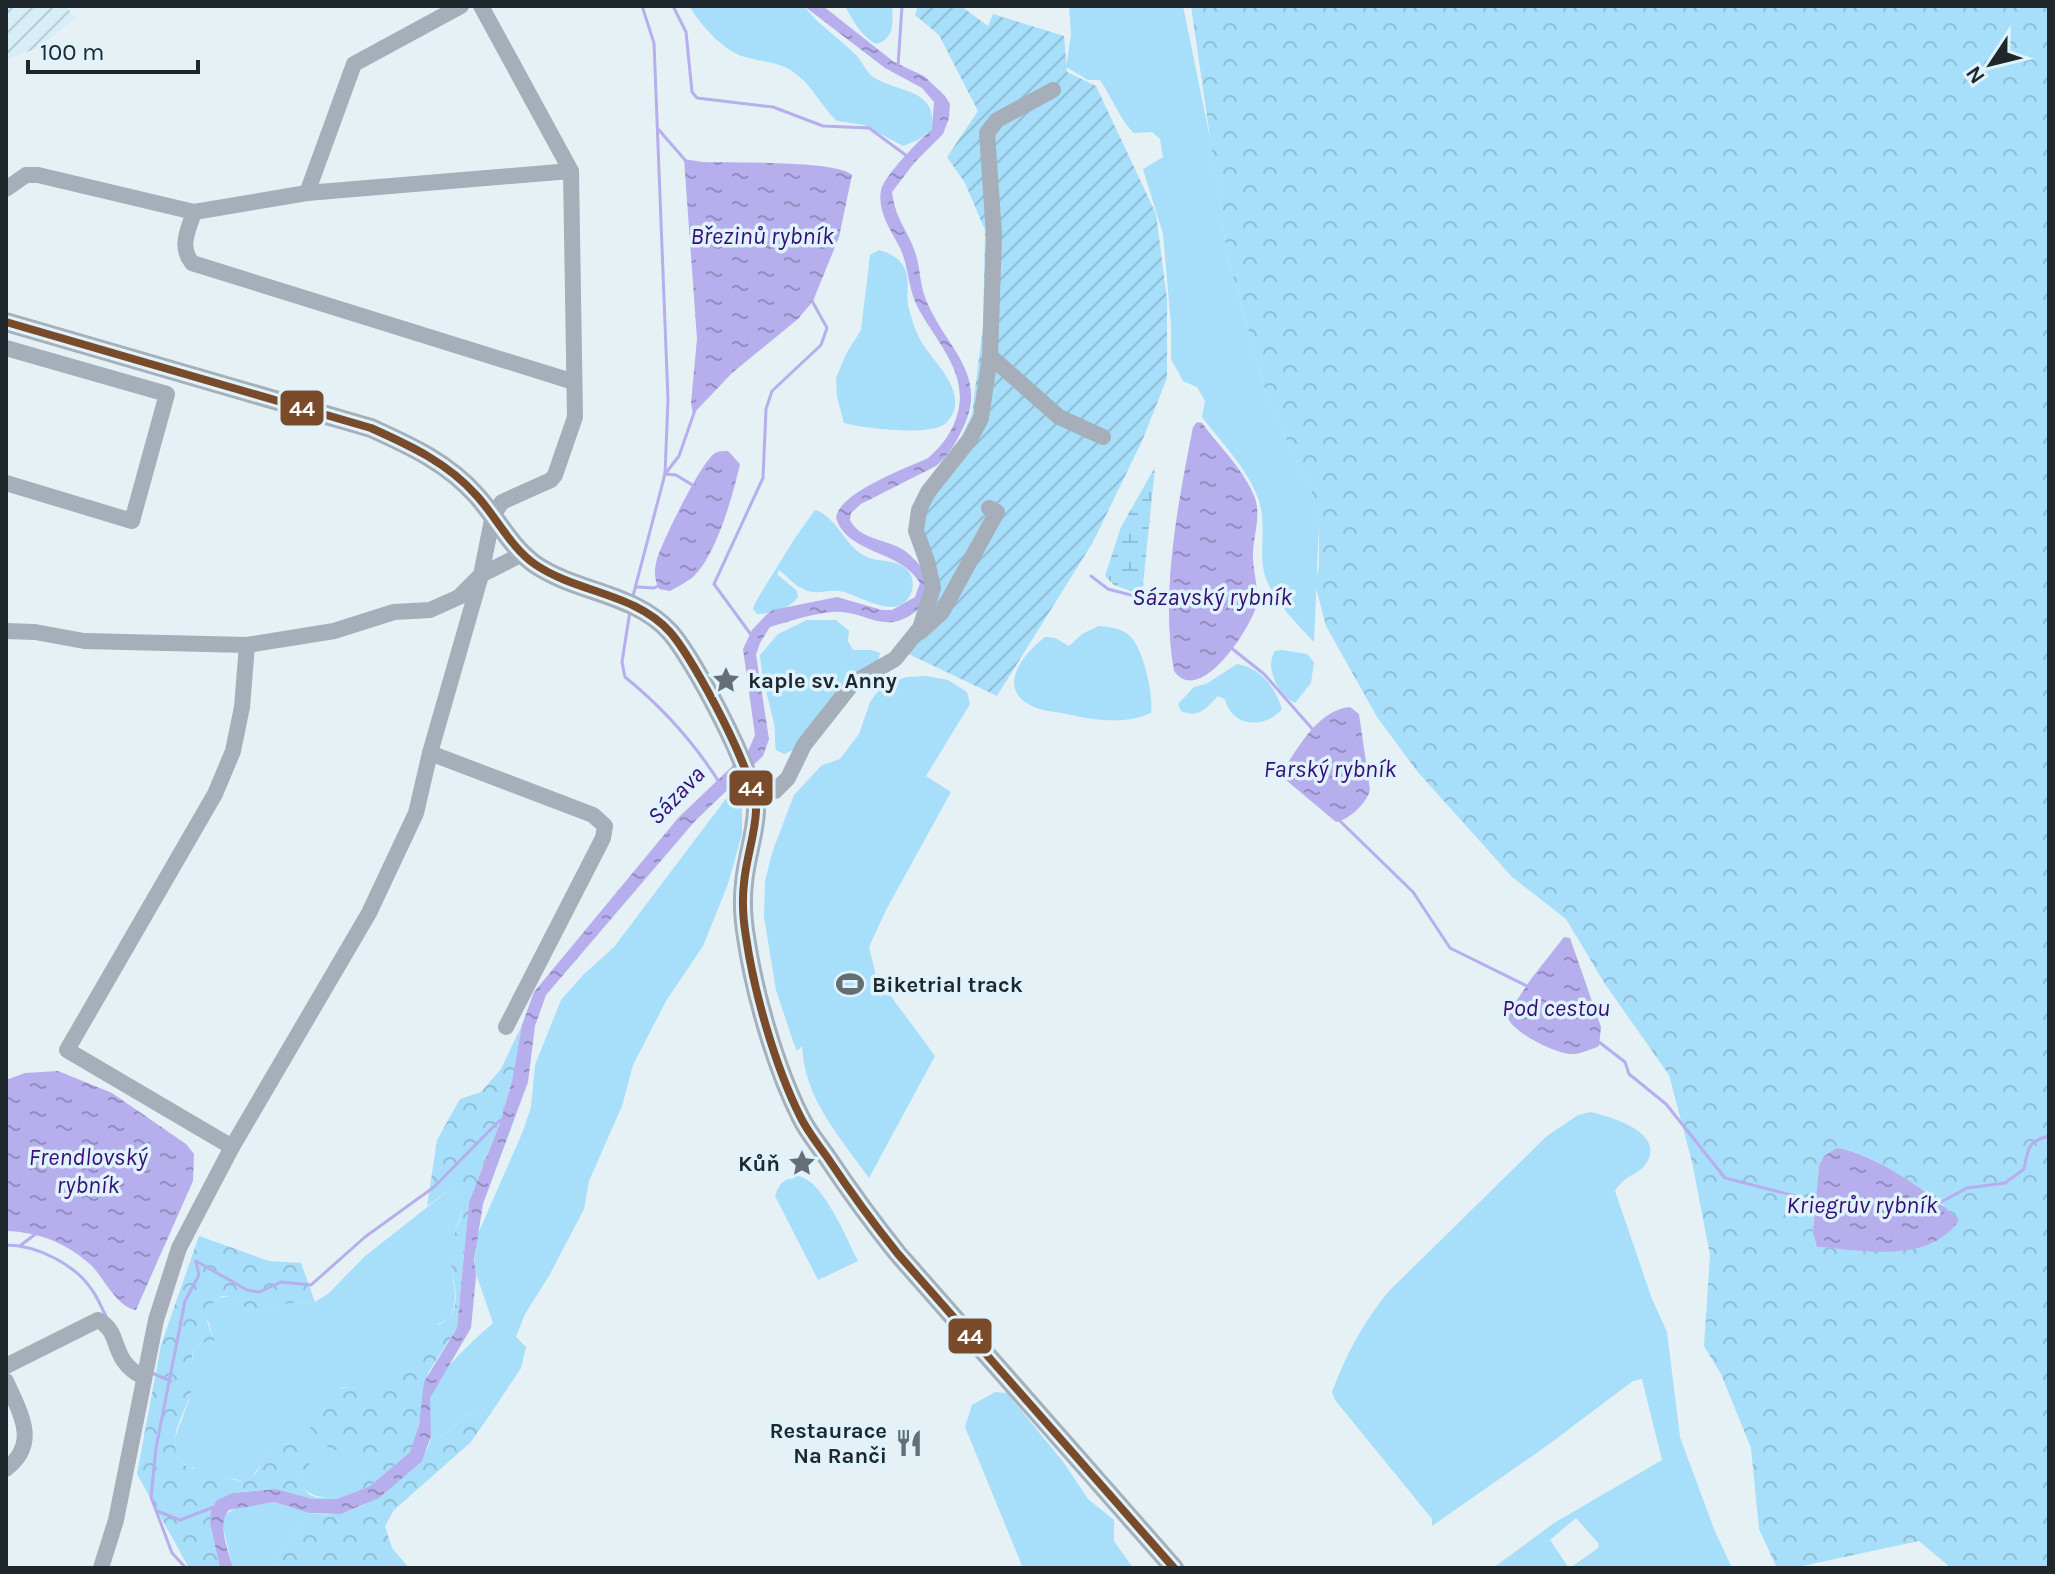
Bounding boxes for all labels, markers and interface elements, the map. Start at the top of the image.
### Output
scale bar [28,24,198,74]
north arrow [1951,24,2031,104]
text: 100 m [40,38,105,66]
text: N [1960,61,1991,89]
water label: Březinů rybník [690,222,835,250]
line badge: 44 [279,389,325,427]
text: 44 [289,396,315,422]
water label: Sázavský rybník [1132,583,1293,611]
place icon: kaple sv. Anny [711,665,741,695]
place label: kaple sv. Anny [748,668,897,694]
water label: Farský rybník [1264,755,1397,783]
water label: Sázava [641,760,711,830]
line badge: 44 [728,769,774,807]
text: 44 [738,776,764,802]
sports icon: Biketrial track [835,969,865,999]
place label: Biketrial track [872,972,1023,998]
water label: Pod cestou [1502,994,1610,1022]
water label: Frendlovský rybník [29,1143,148,1199]
place icon: Kůň [787,1148,817,1178]
place label: Kůň [738,1151,780,1177]
water label: Kriegrův rybník [1786,1191,1939,1219]
line badge: 44 [947,1317,993,1355]
text: 44 [957,1324,983,1350]
place label: Restaurace Na Ranči [769,1418,887,1469]
restaurant icon: Restaurace Na Ranči [894,1428,924,1458]

